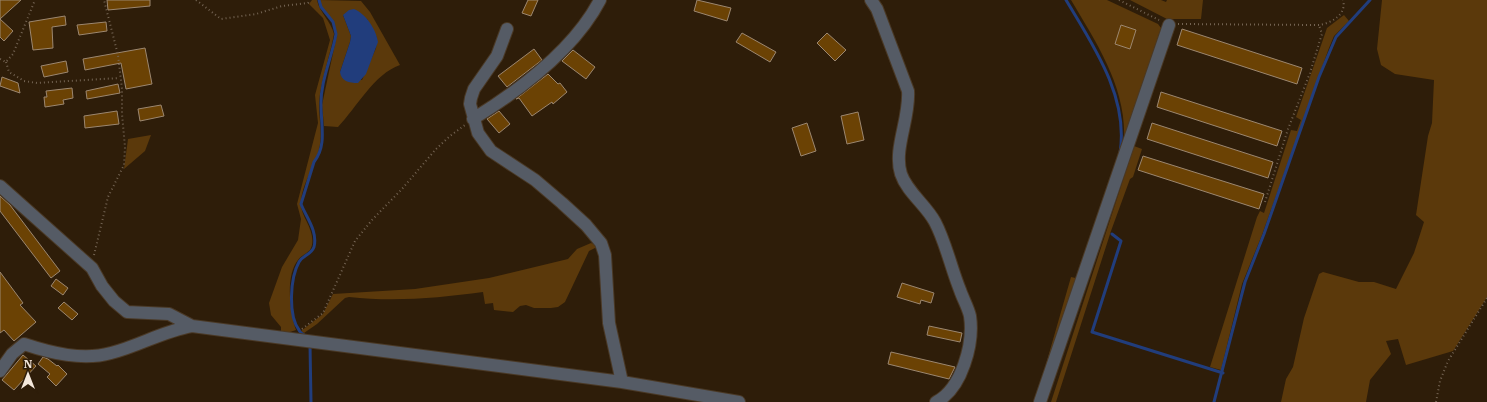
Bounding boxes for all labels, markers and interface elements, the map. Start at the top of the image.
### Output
north arrow [8,354,48,394]
text: N [24,357,33,371]

